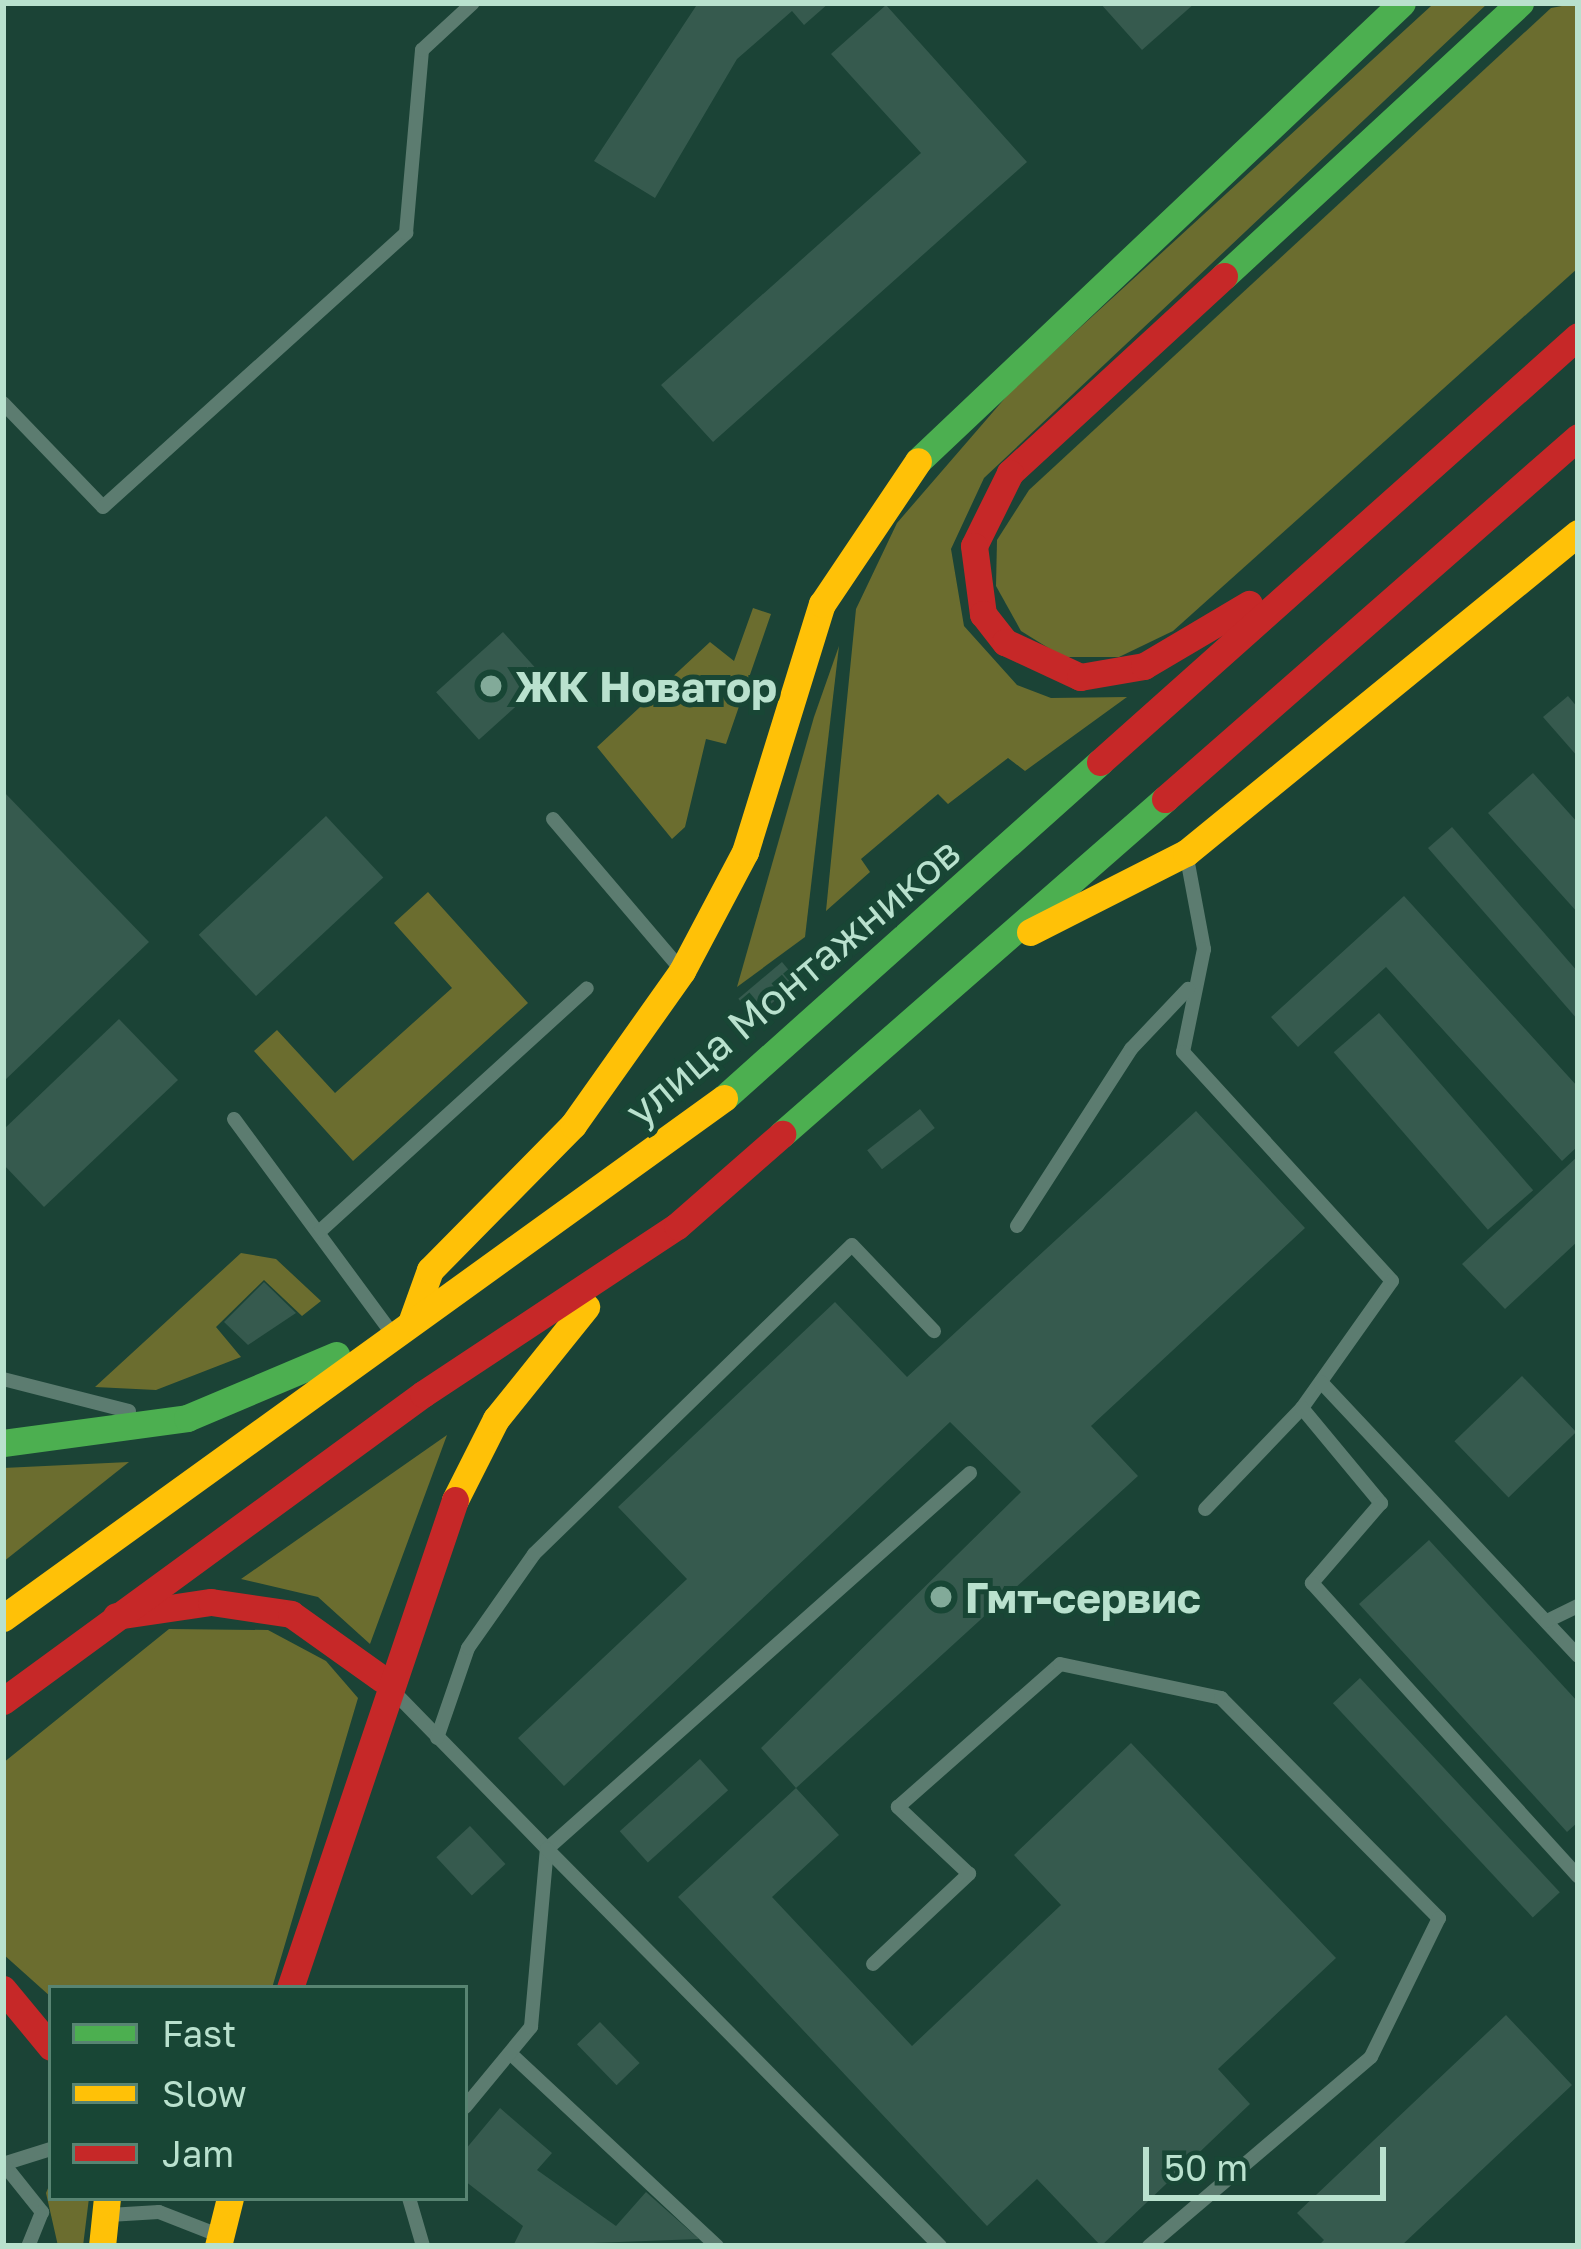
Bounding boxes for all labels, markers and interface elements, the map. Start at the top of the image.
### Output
place label: ЖК Новатор [515,661,777,711]
marker: ЖК Новатор [478,673,504,699]
street label: улица Монтажников [615,826,969,1136]
place label: Гмт-сервис [965,1572,1201,1622]
marker: Гмт-сервис [928,1584,954,1610]
legend [48,1985,468,2201]
text: Fast [162,2012,237,2055]
text: Slow [162,2072,247,2115]
scale bar [1149,2123,1392,2197]
text: Jam [162,2132,234,2175]
text: 50 m [1164,2146,1248,2189]

